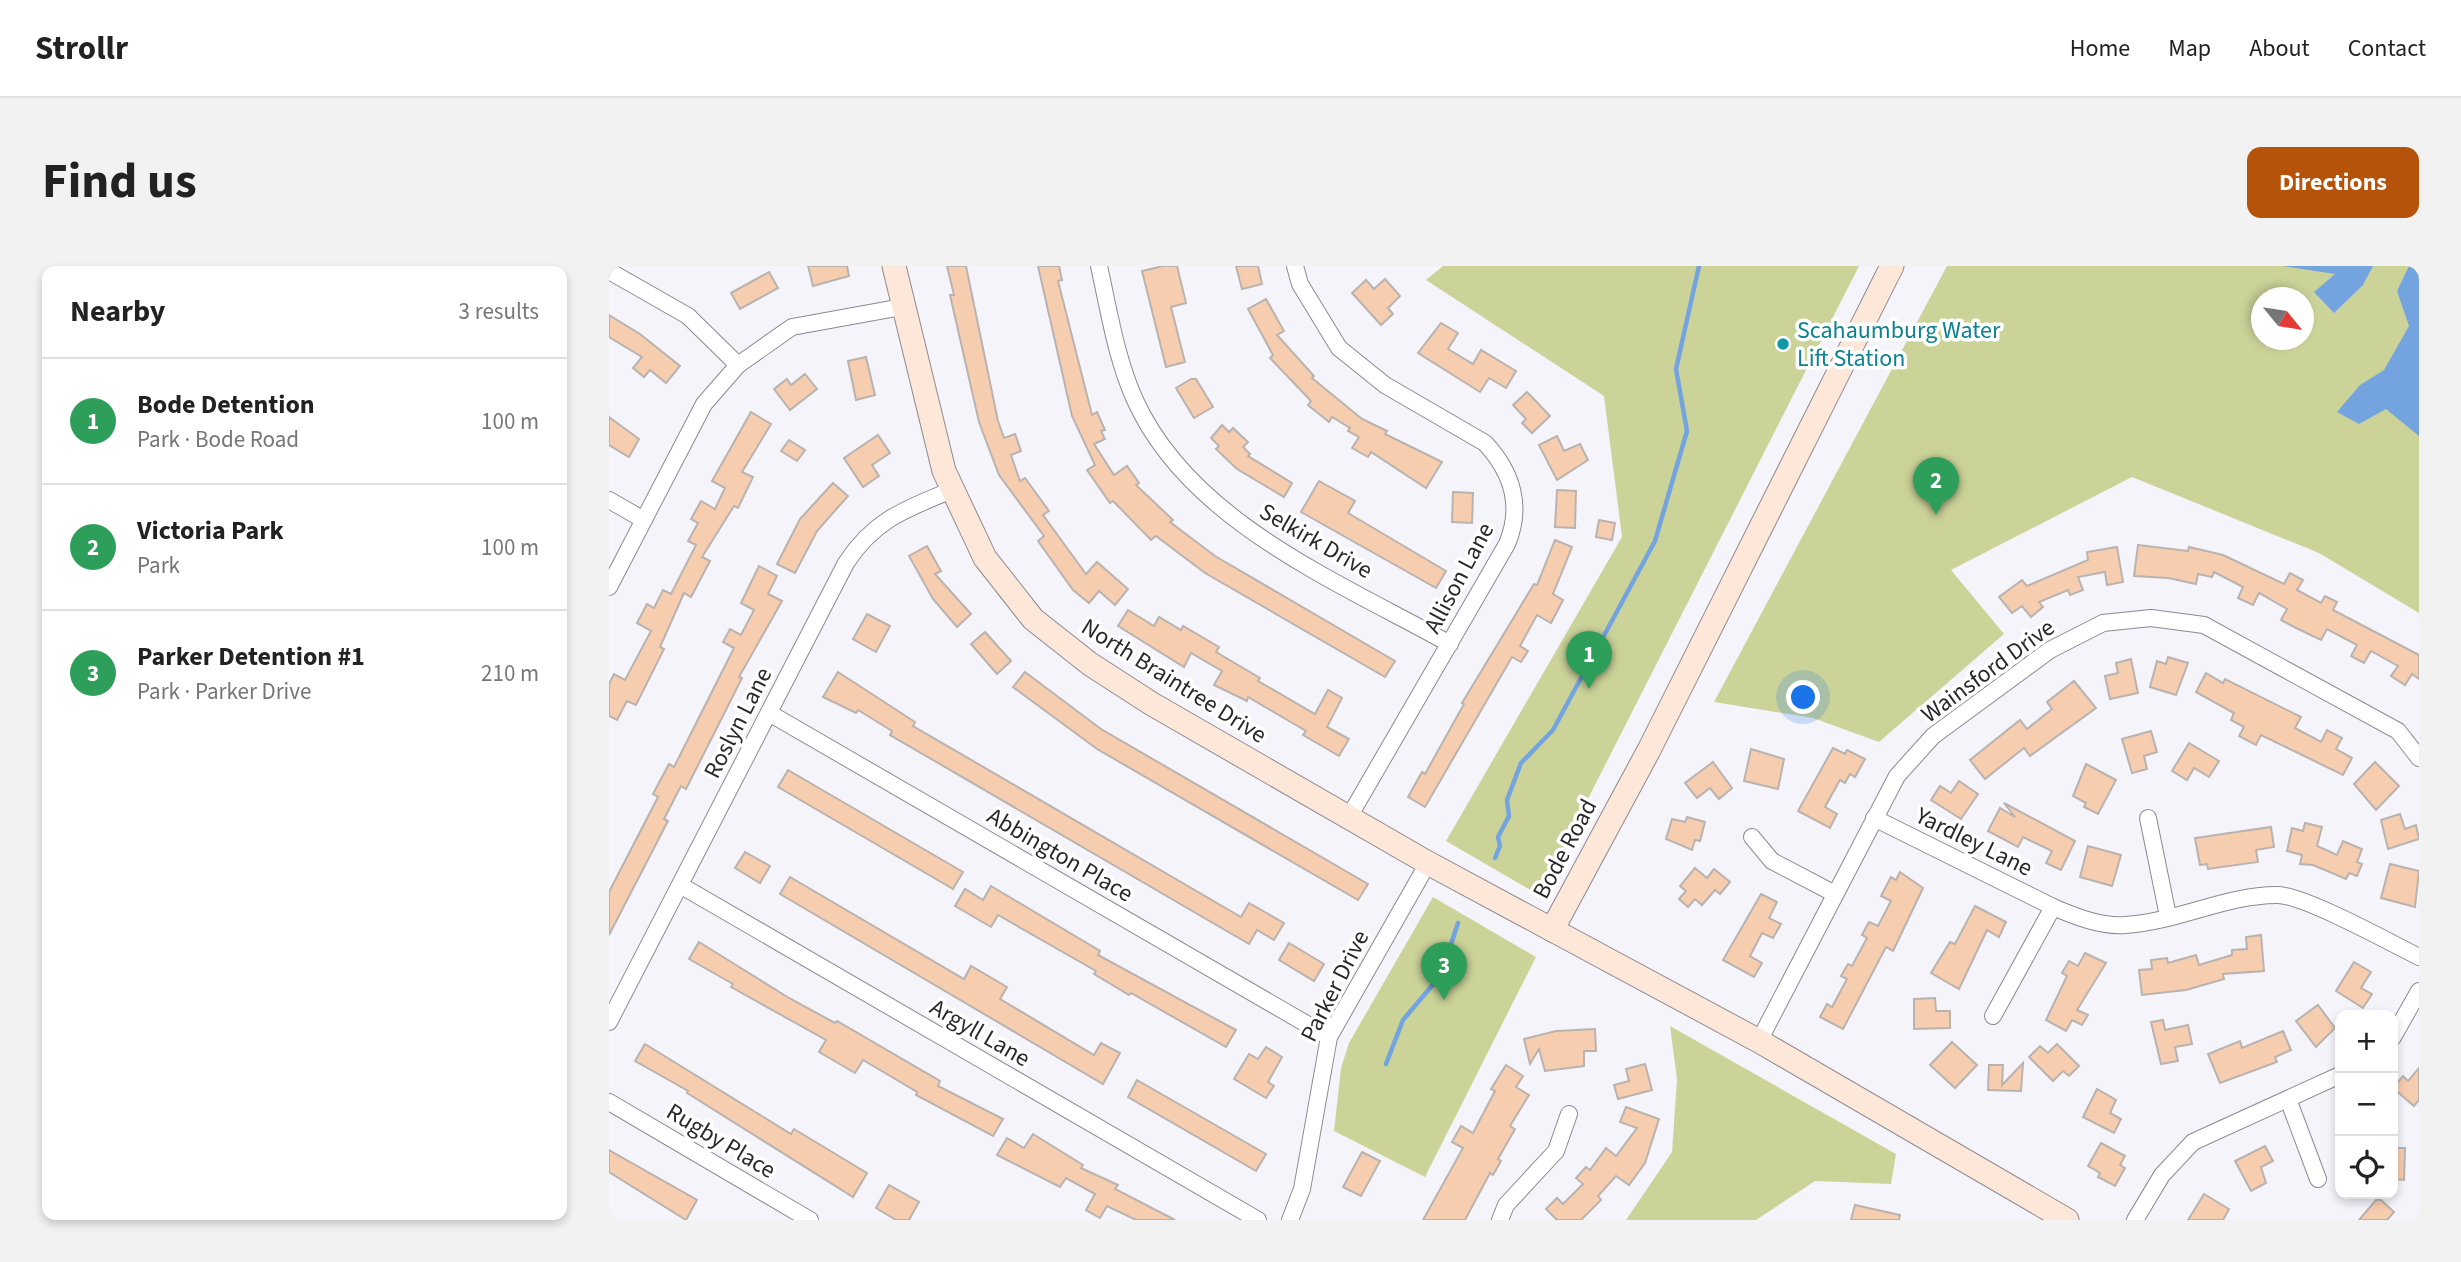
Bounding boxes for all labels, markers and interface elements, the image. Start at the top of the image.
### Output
text: Strollr [35,25,128,72]
text: Home [2070,31,2130,66]
text: Map [2168,31,2211,66]
text: About [2249,31,2310,66]
text: Contact [2348,31,2426,66]
text: Find us [42,147,197,217]
button: Directions [2247,147,2419,218]
north arrow [2251,287,2314,350]
text: Nearby [70,290,165,333]
text: 3 results [459,295,539,328]
place label: Scahaumburg Water Lift Station [1797,313,2001,376]
marker: Scahaumburg Water Lift Station [1775,336,1791,352]
text: Bode Detention [137,386,315,423]
text: 1 [87,405,99,438]
text: 100 m [481,405,539,438]
text: Park · Bode Road [137,423,299,456]
pin: 2 [1913,457,1959,515]
street label: Selkirk Drive [1253,494,1379,588]
text: Victoria Park [137,512,284,549]
street label: Allison Lane [1415,516,1503,640]
text: 2 [87,531,99,564]
text: 100 m [481,531,539,564]
text: Park [137,549,180,582]
street label: North Braintree Drive [1075,610,1273,752]
street label: Wainsford Drive [1914,611,2062,731]
pin: 1 [1566,631,1612,689]
text: Parker Detention #1 [137,638,365,675]
text: 3 [87,657,99,690]
text: 210 m [481,657,539,690]
street label: Roslyn Lane [695,661,781,785]
text: Park · Parker Drive [137,675,311,708]
your location [1786,680,1820,714]
street label: Bode Road [1524,793,1606,905]
street label: Yardley Lane [1909,798,2038,885]
street label: Abbington Place [980,799,1140,911]
street label: Parker Drive [1292,924,1378,1048]
pin: 3 [1421,942,1467,1000]
street label: Argyll Lane [923,990,1037,1076]
map controls [2335,1010,2398,1199]
button: + [2335,1010,2398,1073]
button: − [2335,1073,2398,1136]
street label: Rugby Place [660,1095,782,1187]
button: locate [2335,1136,2398,1199]

